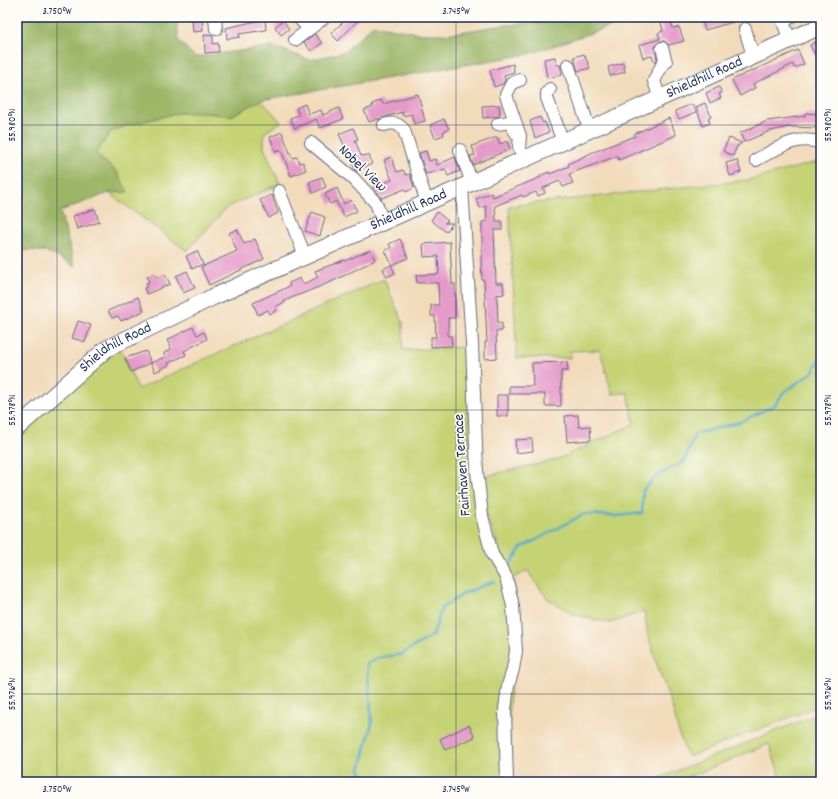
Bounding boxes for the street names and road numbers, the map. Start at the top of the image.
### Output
street label: Shieldhill Road [663,51,746,105]
street label: Nobel View [333,140,392,198]
street label: Shieldhill Road [367,184,451,237]
street label: Shieldhill Road [75,317,156,378]
street label: Fairhaven Terrace [448,413,478,517]

